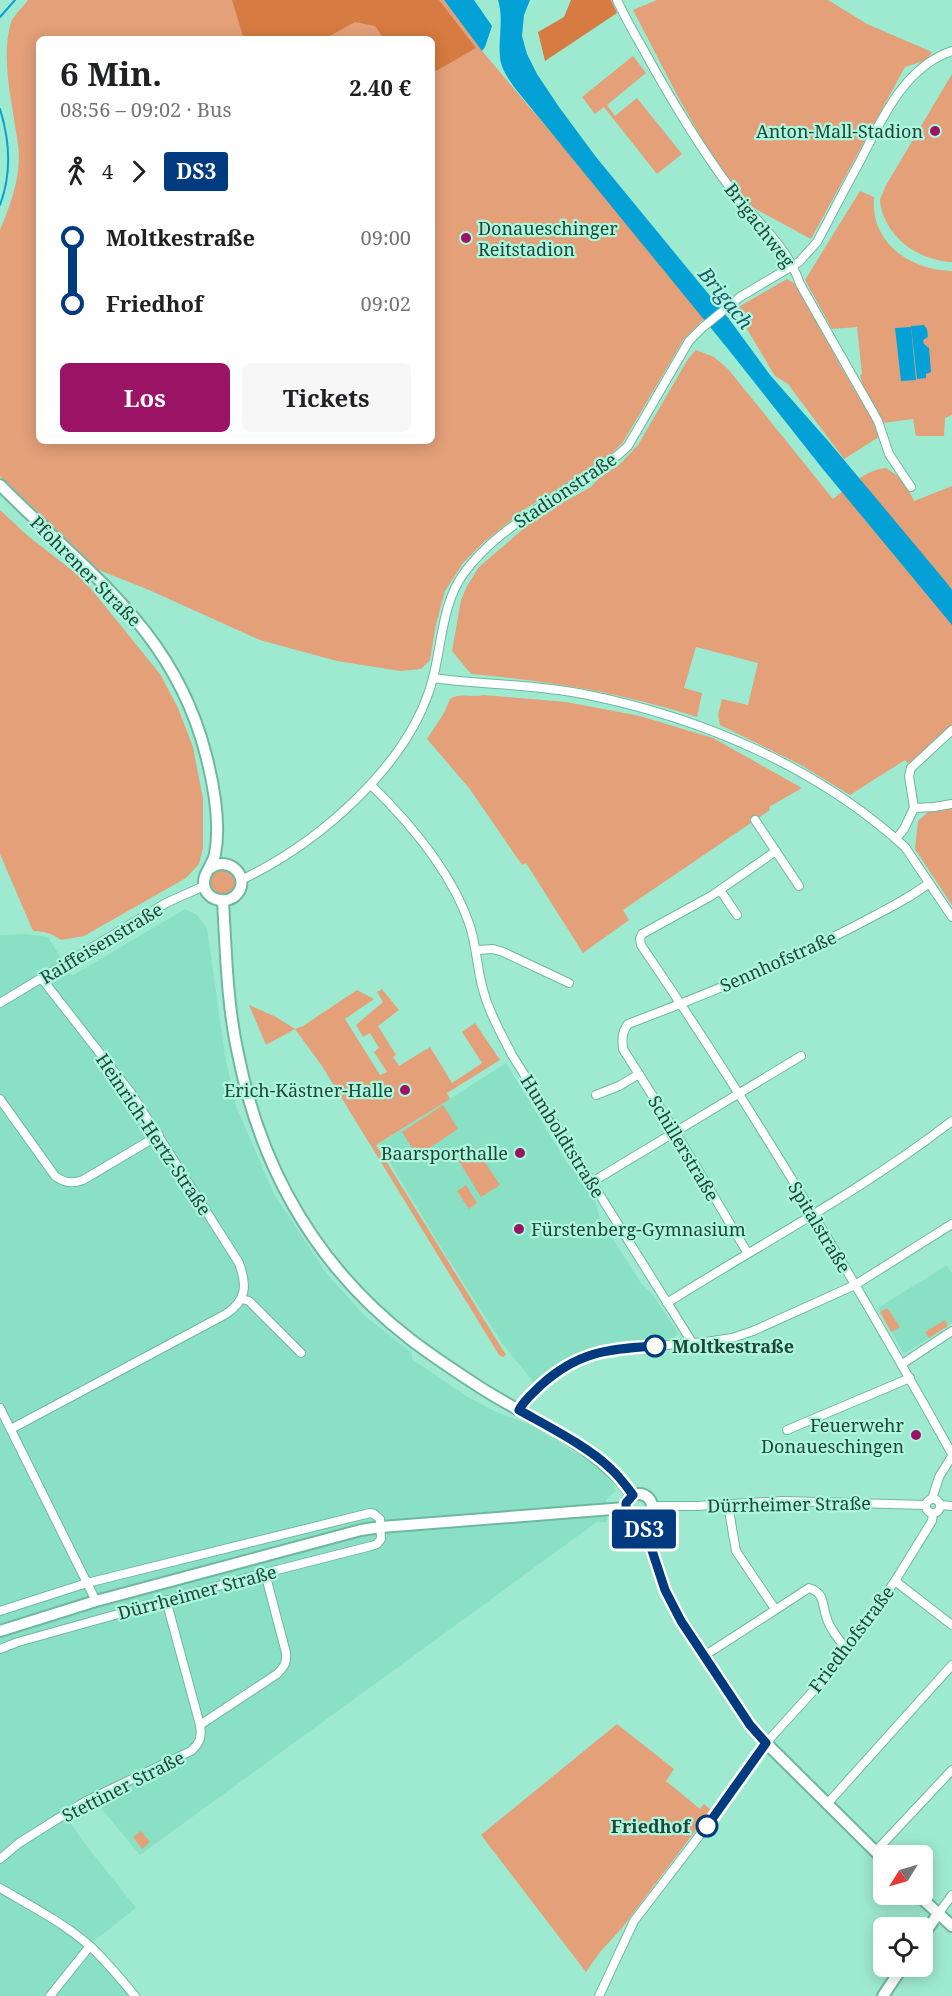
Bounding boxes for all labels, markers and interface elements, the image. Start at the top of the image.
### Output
text: 6 Min. [60,51,162,96]
text: 2.40 € [349,72,411,102]
text: 08:56 – 09:02 · Bus [60,96,231,123]
place label: Anton-Mall-Stadion [756,119,923,143]
marker: Anton-Mall-Stadion [928,124,942,138]
icon: walk [60,155,93,188]
icon: forward [122,155,155,188]
text: DS3 [176,157,216,185]
text: 4 [102,158,113,185]
street label: Brigachweg [719,178,801,272]
place label: Donaueschinger Reitstadion [478,216,618,261]
text: Moltkestraße [106,222,255,252]
text: 09:00 [361,224,411,251]
marker: Donaueschinger Reitstadion [459,231,473,245]
water label: Brigach [692,260,759,335]
text: Friedhof [106,288,203,318]
text: 09:02 [361,290,411,317]
button: Los [60,363,230,432]
button: Tickets [242,363,411,432]
street label: Stadionstraße [509,447,621,533]
street label: Pfohrener Straße [25,510,147,632]
street label: Raiffeisenstraße [35,897,167,989]
street label: Sennhofstraße [716,925,840,997]
street label: Heinrich-Hertz-Straße [91,1048,217,1220]
street label: Humboldtstraße [515,1070,611,1202]
place label: Erich-Kästner-Halle [224,1078,393,1102]
marker: Erich-Kästner-Halle [398,1083,412,1097]
street label: Schillerstraße [643,1091,725,1205]
place label: Baarsporthalle [381,1141,508,1165]
marker: Baarsporthalle [513,1146,527,1160]
street label: Spitalstraße [783,1177,857,1277]
place label: Fürstenberg-Gymnasium [531,1217,746,1241]
marker: Fürstenberg-Gymnasium [512,1222,526,1236]
place label: Moltkestraße [672,1334,794,1358]
marker: Moltkestraße [644,1335,666,1357]
place label: Feuerwehr Donaueschingen [761,1413,905,1458]
marker: Feuerwehr Donaueschingen [909,1428,923,1442]
street label: Dürrheimer Straße [707,1491,871,1517]
line badge: DS3 [610,1510,678,1549]
text: DS3 [624,1515,664,1543]
street label: Dürrheimer Straße [115,1559,279,1625]
street label: Friedhofstraße [803,1581,899,1697]
street label: Stettiner Straße [58,1745,188,1827]
place label: Friedhof [611,1814,692,1838]
marker: Friedhof [696,1815,718,1837]
north arrow [873,1845,933,1905]
map controls [873,1845,933,1977]
button: locate [873,1917,933,1977]

